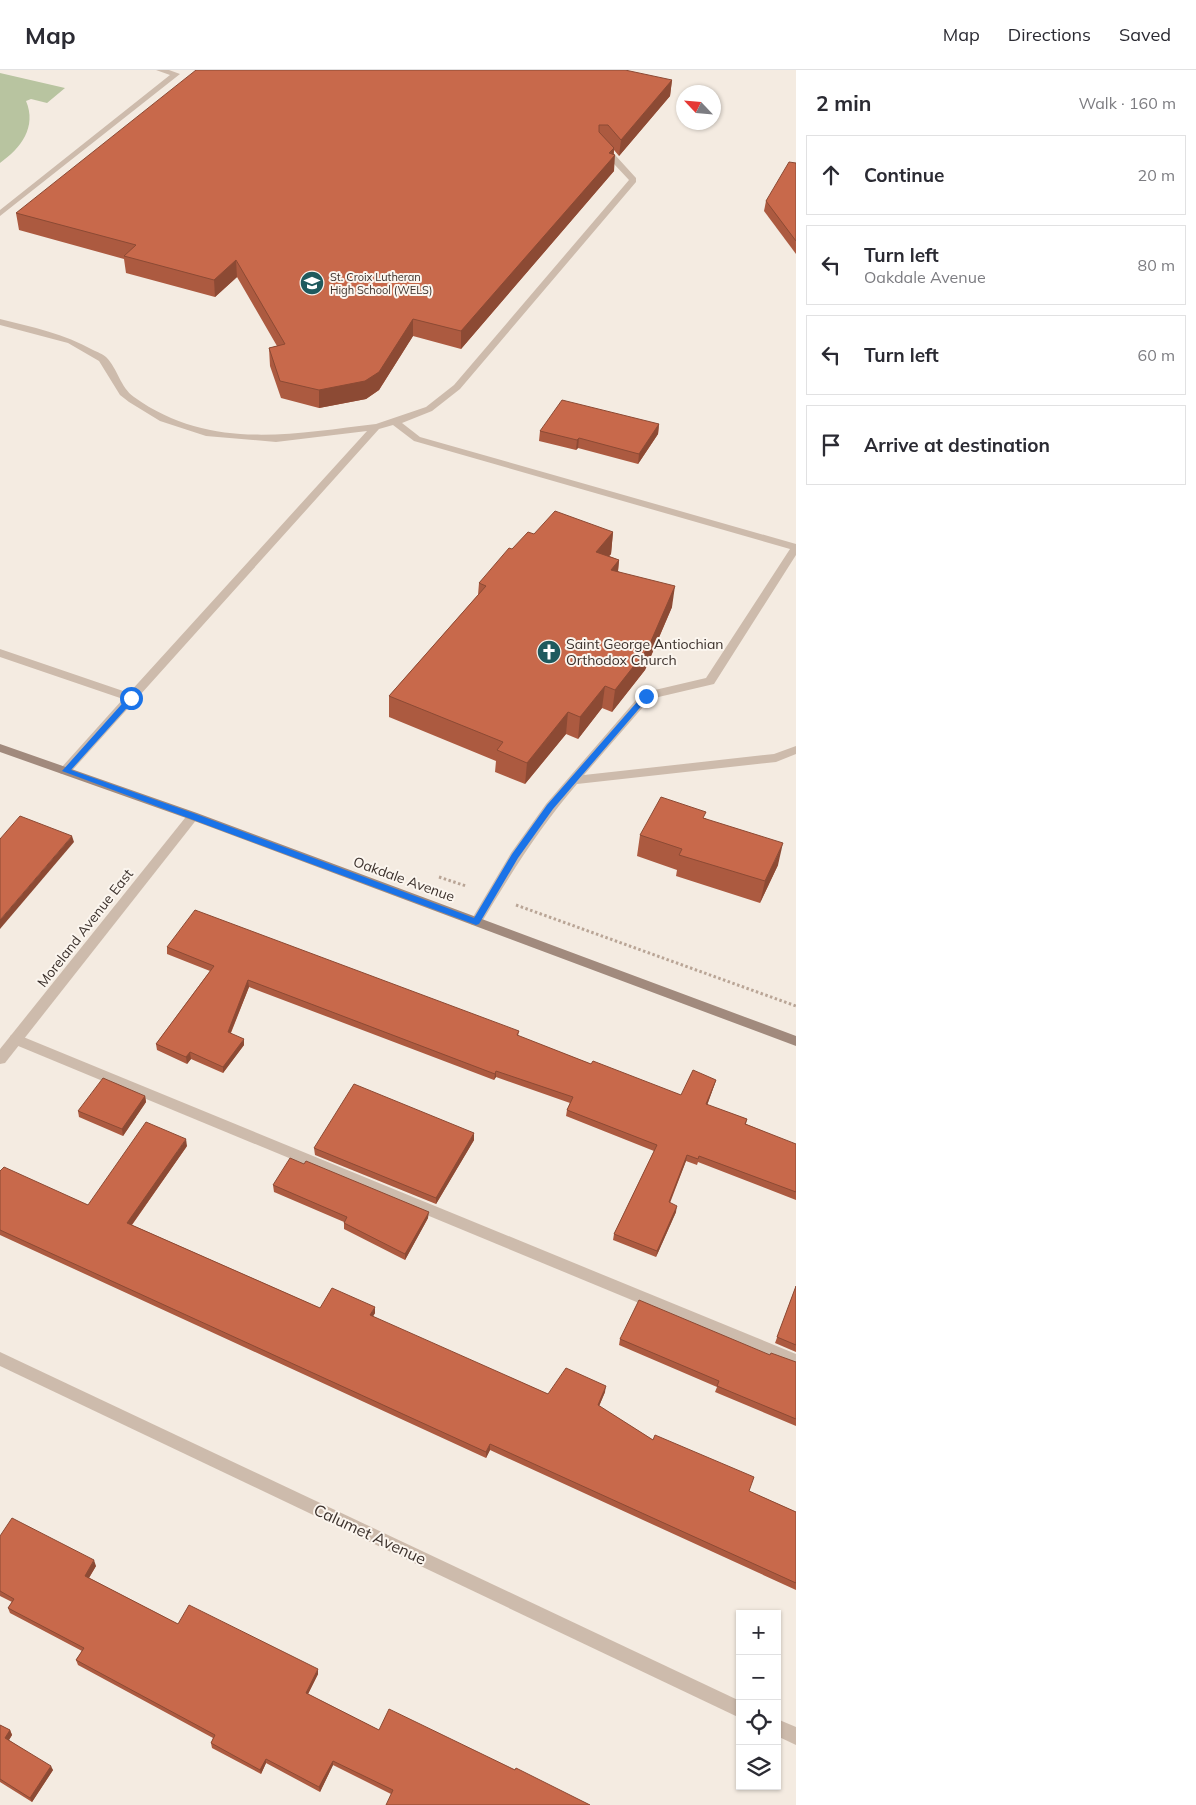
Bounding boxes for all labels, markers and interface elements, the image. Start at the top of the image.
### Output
text: Map [25,20,76,50]
text: Map [943,23,980,46]
text: Directions [1008,23,1091,46]
text: Saved [1119,23,1171,46]
north arrow [676,85,721,130]
text: 2 min [816,90,871,116]
text: Walk · 160 m [1078,93,1176,113]
icon: ahead [817,161,845,189]
text: Continue [864,163,944,187]
text: 20 m [1138,165,1175,185]
text: Turn left [864,243,939,267]
icon: left [817,251,845,279]
text: 80 m [1138,255,1175,275]
text: Oakdale Avenue [864,267,986,287]
school or university icon: St. Croix Lutheran High School (WELS) [299,270,325,296]
place label: St. Croix Lutheran High School (WELS) [330,270,432,297]
icon: left [817,341,845,369]
text: Turn left [864,343,939,367]
text: 60 m [1138,345,1175,365]
icon: arrive [817,431,845,459]
text: Arrive at destination [864,433,1050,457]
place label: Saint George Antiochian Orthodox Church [566,635,724,669]
church icon: Saint George Antiochian Orthodox Church [536,639,562,665]
route end [635,685,658,708]
route start [120,687,143,710]
street label: Oakdale Avenue [351,852,457,906]
street label: Moreland Avenue East [33,865,137,991]
street label: Calumet Avenue [311,1499,429,1569]
map controls [736,1610,781,1790]
button: + [736,1610,781,1655]
button: − [736,1655,781,1700]
button: locate [736,1700,781,1745]
button: layers [736,1745,781,1790]

